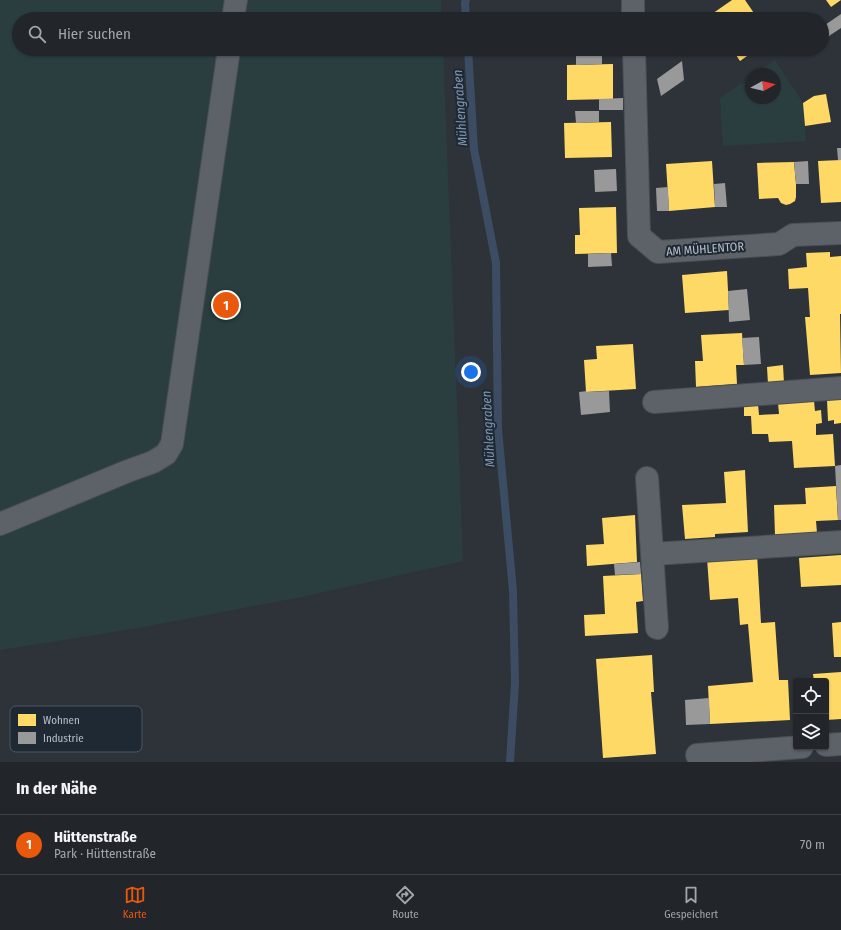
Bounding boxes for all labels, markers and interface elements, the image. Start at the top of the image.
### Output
search box [12,12,829,56]
icon: search [26,23,48,45]
text: Hier suchen [58,25,131,43]
north arrow [745,68,781,104]
water label: Mühlengraben [450,69,470,147]
street label: AM MÜHLENTOR [665,237,745,259]
pin: 1 [213,290,239,320]
your location [461,362,481,382]
water label: Mühlengraben [478,390,497,468]
map controls [793,678,829,750]
button: locate [793,678,829,714]
legend [10,706,142,752]
text: Wohnen [43,714,80,727]
button: layers [793,714,829,750]
text: Industrie [43,732,84,745]
text: In der Nähe [16,778,97,799]
text: Hüttenstraße [54,828,137,846]
text: 1 [26,837,32,852]
text: 70 m [800,837,825,852]
text: Park · Hüttenstraße [54,846,156,861]
tab: Karte [123,884,147,921]
tab: Route [392,884,419,921]
tab: Gespeichert [664,884,718,921]

